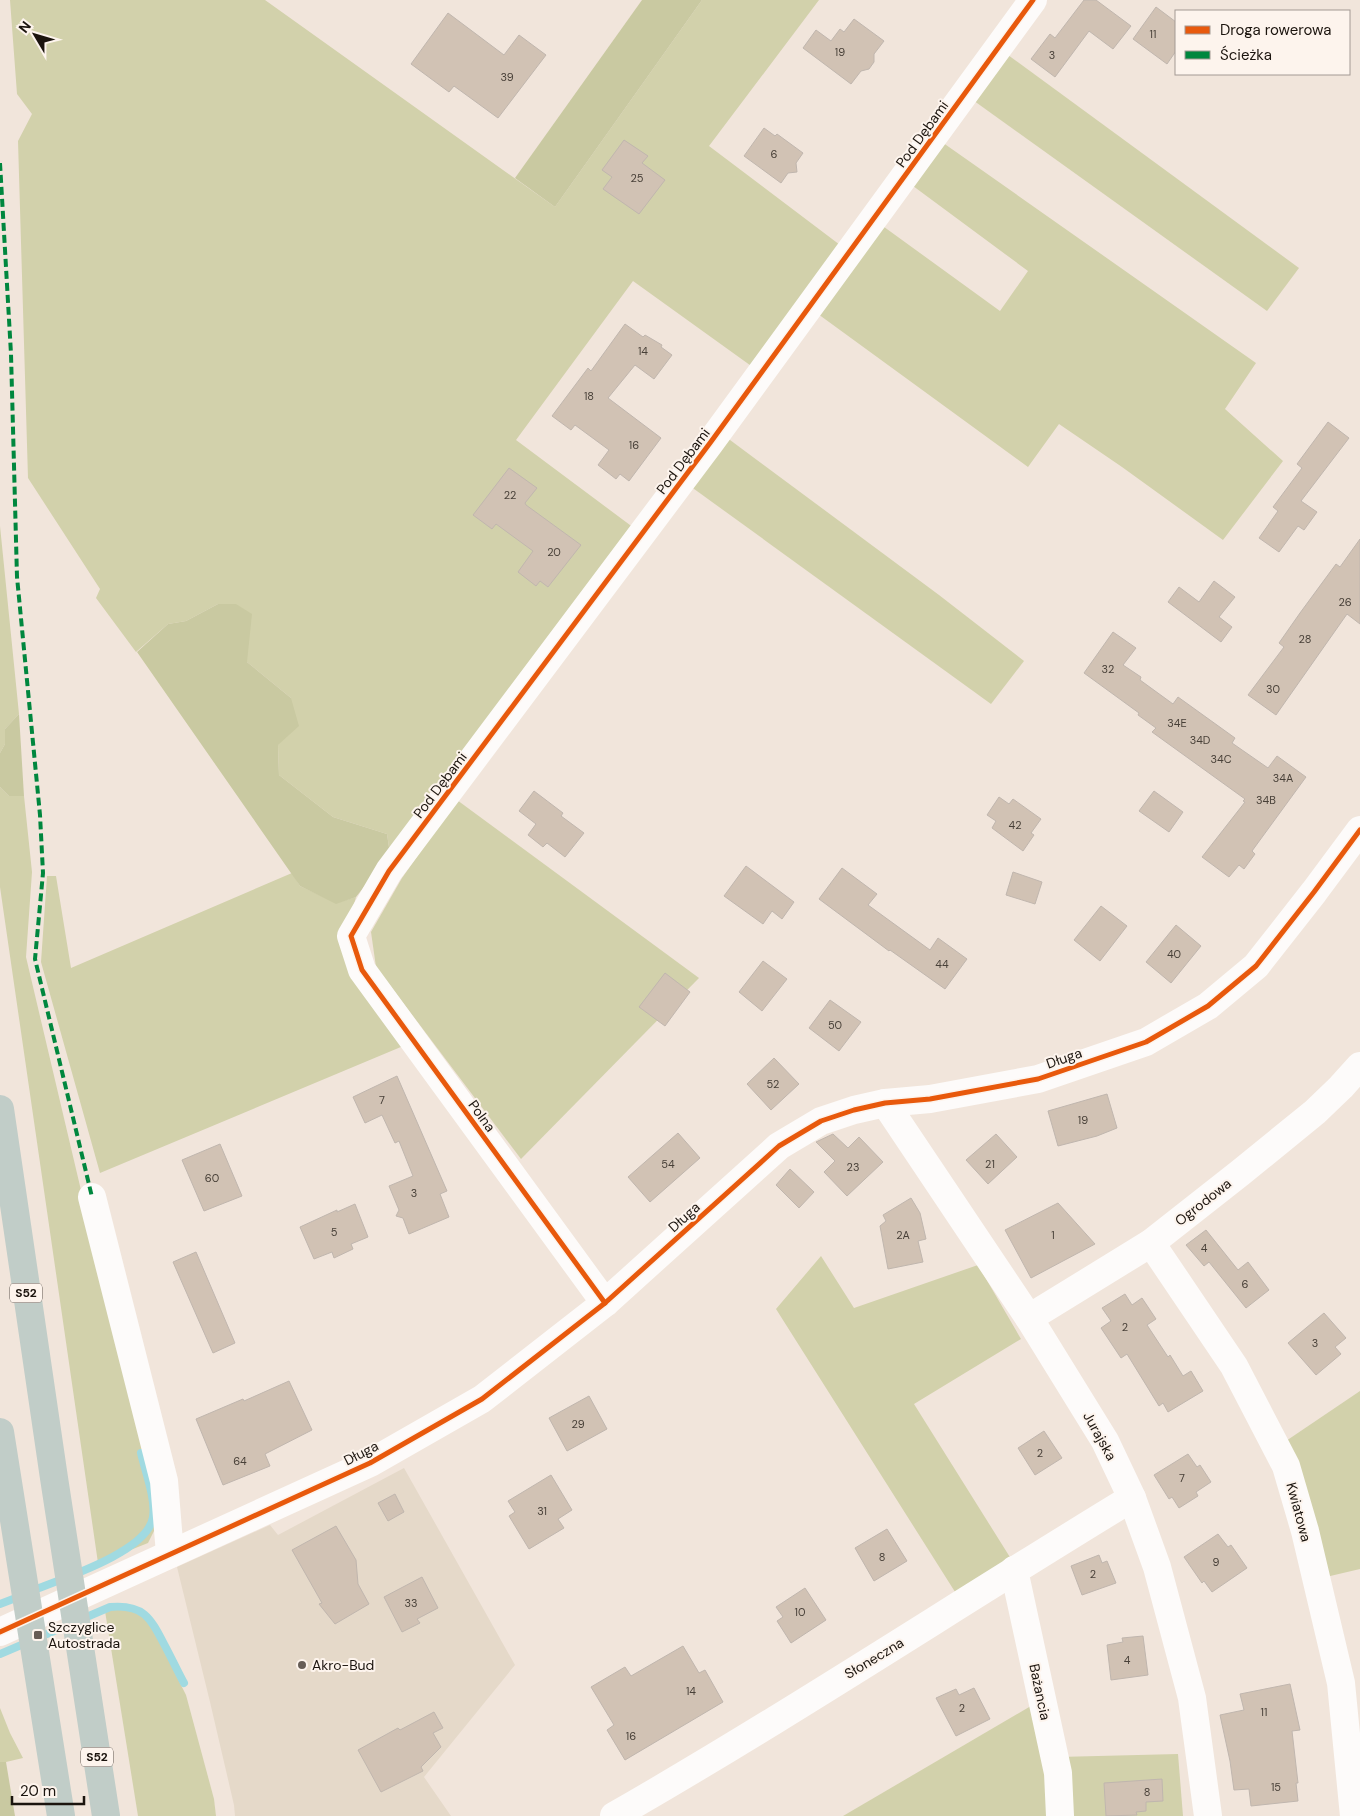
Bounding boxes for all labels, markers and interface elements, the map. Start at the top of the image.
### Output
north arrow [10,10,60,60]
legend [1175,10,1350,75]
text: N [15,17,35,37]
text: Droga rowerowa [1220,20,1331,40]
house number: 11 [1150,27,1156,41]
house number: 19 [835,45,845,59]
text: Ścieżka [1220,45,1272,65]
house number: 3 [1049,48,1055,62]
house number: 39 [500,70,514,84]
street label: Pod Dębami [892,97,952,171]
house number: 6 [771,147,778,161]
house number: 25 [630,171,644,185]
house number: 14 [638,344,648,358]
house number: 18 [584,389,594,403]
street label: Pod Dębami [652,424,714,498]
house number: 16 [629,438,639,452]
house number: 22 [504,488,516,502]
house number: 20 [547,545,561,559]
house number: 26 [1338,595,1352,609]
house number: 28 [1299,632,1311,646]
house number: 32 [1102,662,1114,676]
house number: 30 [1266,682,1280,696]
house number: 34E [1167,716,1187,730]
house number: 34D [1190,733,1211,747]
street label: Pod Dębami [409,748,471,822]
house number: 34C [1210,752,1232,766]
house number: 34A [1273,771,1293,785]
house number: 34B [1256,793,1276,807]
house number: 42 [1008,818,1022,832]
house number: 40 [1167,947,1181,961]
house number: 44 [935,957,949,971]
house number: 50 [828,1018,842,1032]
street label: Długa [1044,1044,1084,1072]
house number: 52 [767,1077,779,1091]
house number: 7 [379,1093,385,1107]
street label: Polna [464,1097,500,1135]
house number: 19 [1078,1113,1088,1127]
house number: 54 [661,1157,675,1171]
house number: 21 [985,1157,995,1171]
house number: 23 [847,1160,859,1174]
house number: 60 [205,1171,219,1185]
street label: Ogrodowa [1171,1174,1235,1230]
house number: 3 [411,1186,417,1200]
street label: Długa [664,1198,704,1236]
house number: 5 [331,1225,338,1239]
house number: 2A [896,1228,910,1242]
house number: 1 [1051,1228,1055,1242]
house number: 4 [1201,1241,1208,1255]
house number: 6 [1242,1277,1249,1291]
road number: S52 [10,1284,42,1302]
house number: 2 [1122,1320,1128,1334]
house number: 3 [1312,1336,1318,1350]
street label: Jurajska [1079,1409,1121,1463]
house number: 29 [571,1417,585,1431]
street label: Długa [341,1437,381,1469]
house number: 2 [1037,1446,1043,1460]
house number: 64 [233,1454,247,1468]
house number: 7 [1179,1471,1185,1485]
street label: Kwiatowa [1282,1480,1316,1544]
house number: 31 [537,1504,547,1518]
house number: 8 [879,1550,885,1564]
house number: 9 [1213,1555,1220,1569]
house number: 2 [1090,1567,1096,1581]
house number: 33 [404,1596,418,1610]
house number: 10 [795,1605,805,1619]
place label: Szczyglice Autostrada [48,1618,120,1652]
marker: Szczyglice Autostrada [32,1629,44,1641]
street label: Słoneczna [841,1633,907,1683]
house number: 4 [1124,1653,1131,1667]
place label: Akro-Bud [312,1656,374,1674]
marker: Akro-Bud [296,1659,308,1671]
street label: Bażancia [1025,1662,1055,1722]
house number: 14 [686,1684,696,1698]
house number: 2 [959,1701,965,1715]
house number: 11 [1261,1705,1267,1719]
house number: 16 [626,1729,636,1743]
road number: S52 [81,1748,113,1766]
scale bar [12,1774,85,1806]
house number: 15 [1271,1780,1281,1794]
text: 20 m [20,1781,56,1801]
house number: 8 [1144,1785,1150,1799]

